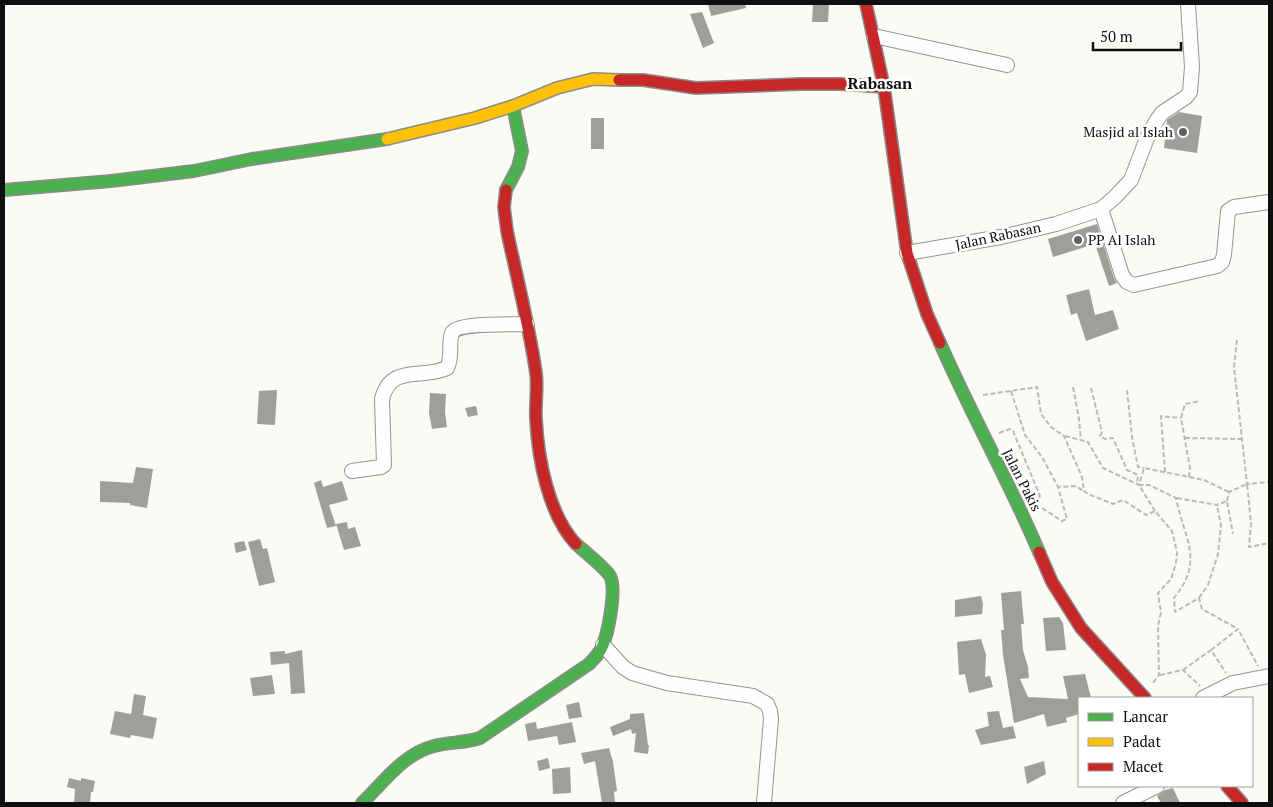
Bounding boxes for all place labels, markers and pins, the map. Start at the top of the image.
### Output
place label: Masjid al Islah [1083,122,1173,141]
marker: Masjid al Islah [1177,126,1189,138]
place label: PP Al Islah [1088,230,1156,249]
marker: PP Al Islah [1072,234,1084,246]

